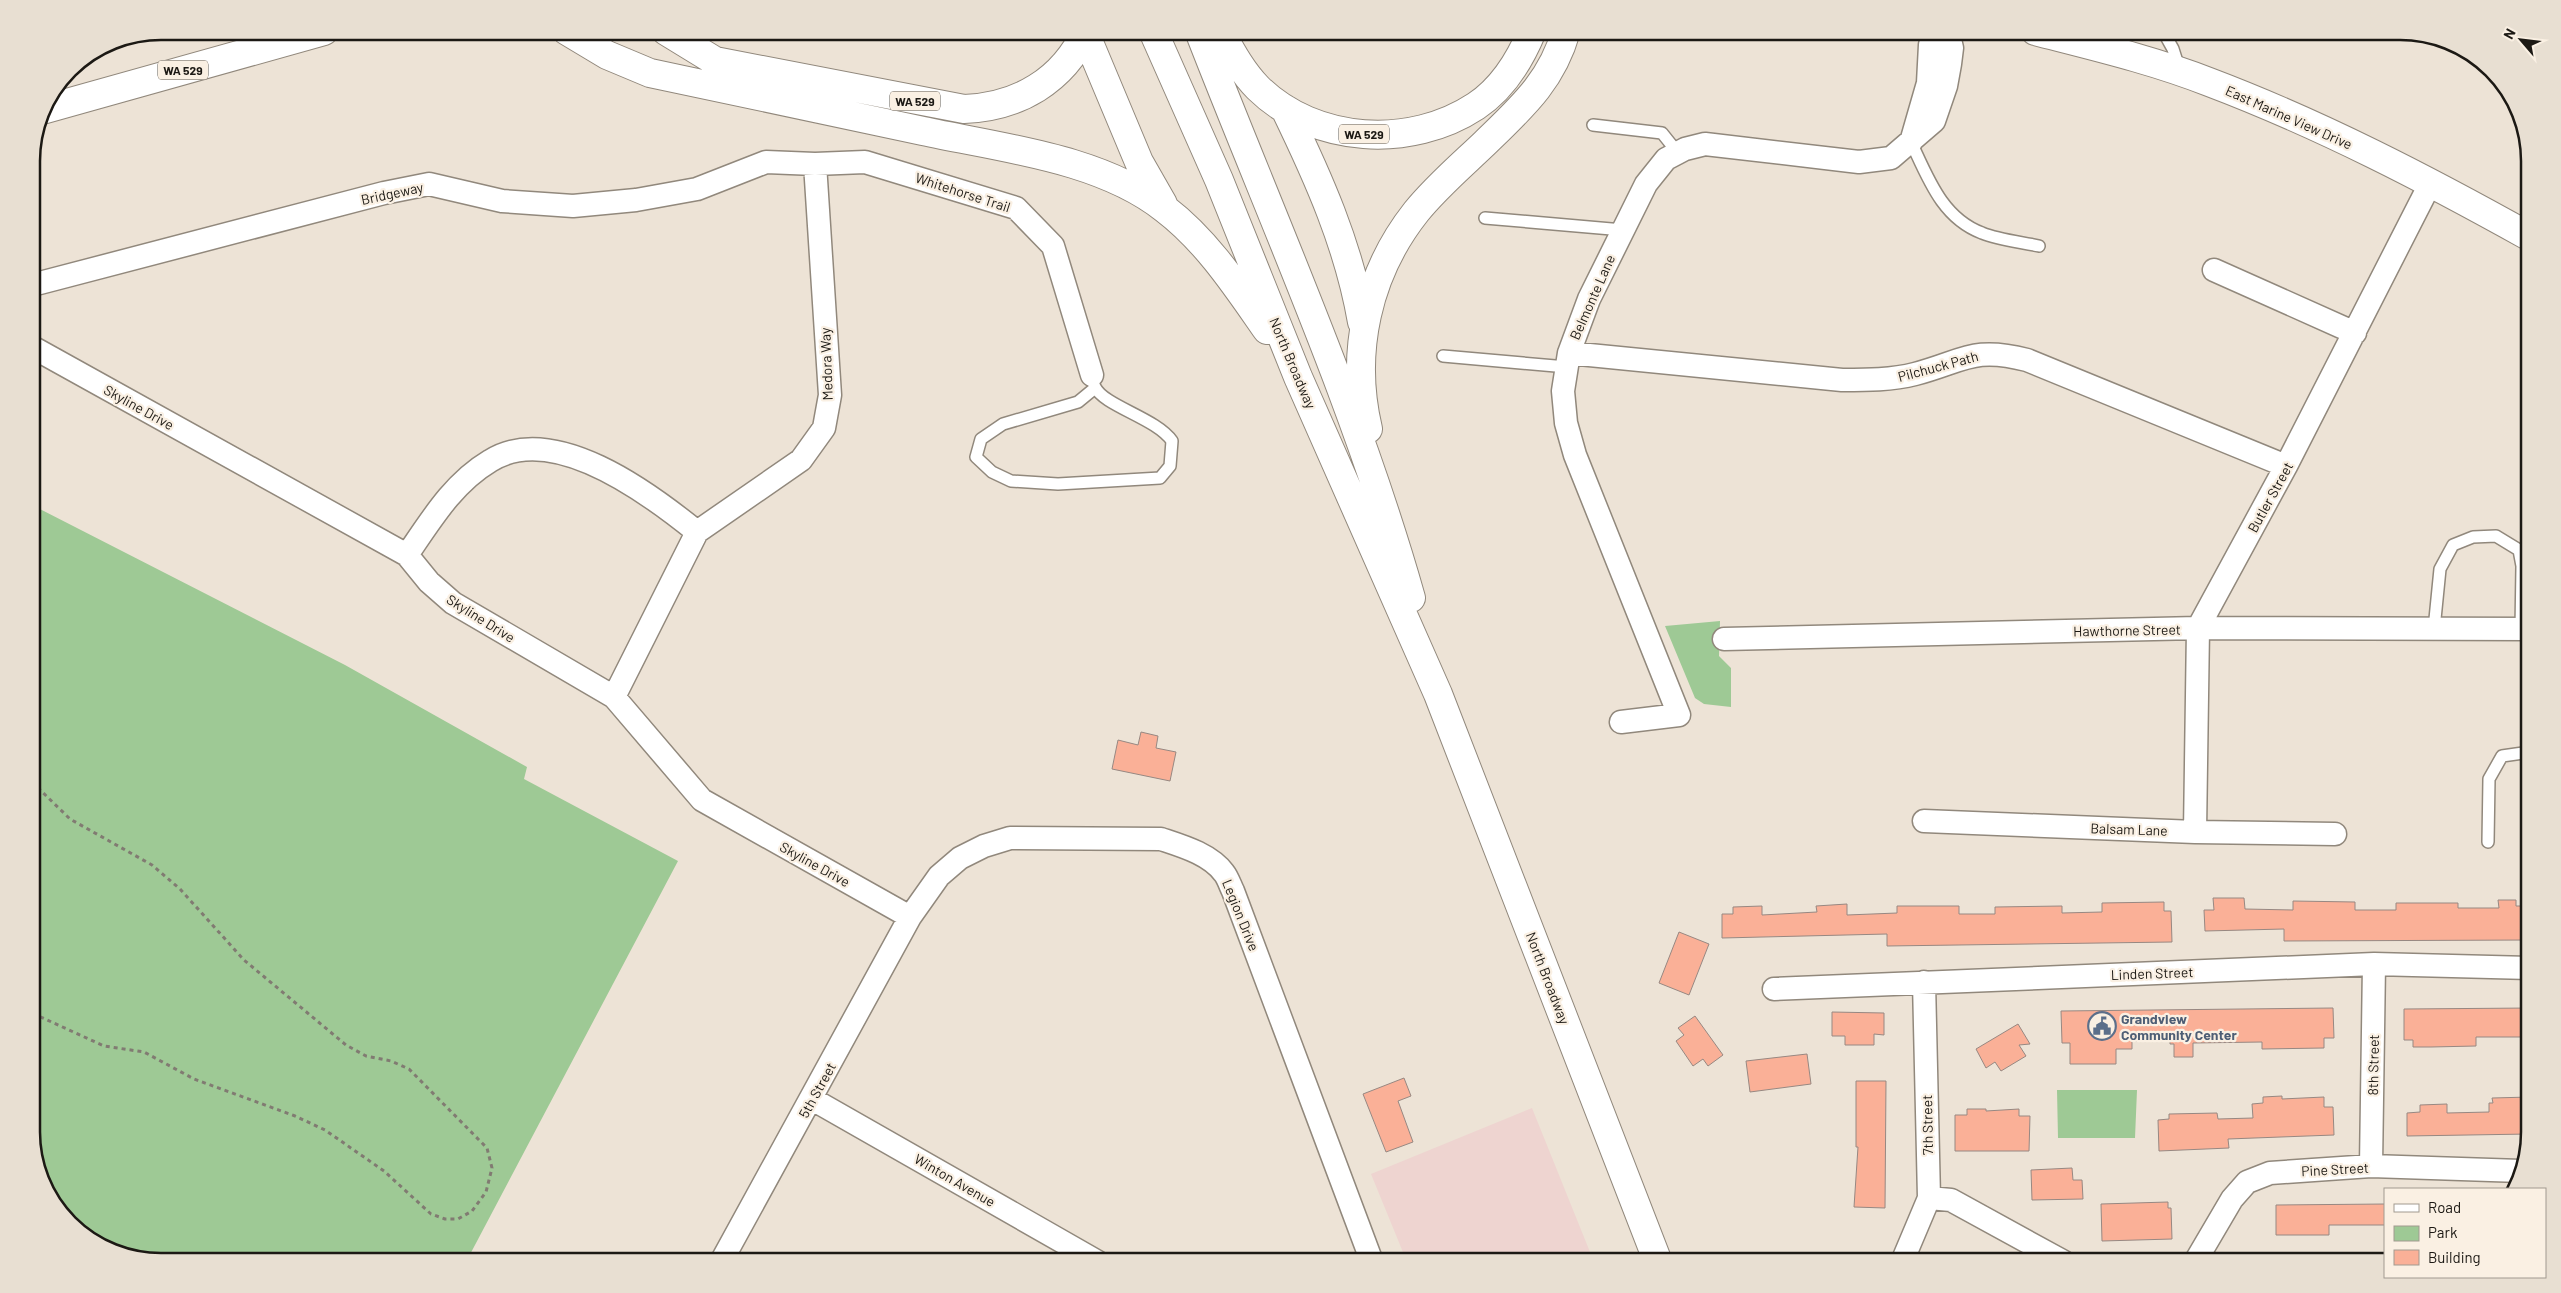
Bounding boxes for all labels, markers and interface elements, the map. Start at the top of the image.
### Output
north arrow [2496,15,2546,65]
text: N [2499,26,2519,42]
road number: WA 529 [158,60,208,80]
street label: East Marine View Drive [2223,81,2355,153]
road number: WA 529 [890,92,940,110]
road number: WA 529 [1339,125,1389,144]
street label: Whitehorse Trail [913,169,1013,215]
street label: Bridgeway [359,178,425,208]
street label: Belmonte Lane [1566,252,1618,342]
street label: North Broadway [1266,315,1320,412]
street label: Medora Way [816,327,836,401]
street label: Pilchuck Path [1896,347,1980,385]
street label: Skyline Drive [101,381,177,433]
street label: Butler Street [2244,459,2296,535]
street label: Skyline Drive [444,590,518,646]
street label: Hawthorne Street [2073,621,2181,639]
street label: Balsam Lane [2090,819,2168,839]
street label: Skyline Drive [777,838,853,890]
street label: Legion Drive [1219,877,1263,953]
street label: North Broadway [1523,929,1574,1027]
street label: Linden Street [2110,963,2194,983]
place label: Grandview Community Center [2121,1010,2237,1043]
public building icon: Grandview Community Center [2087,1011,2117,1041]
street label: 8th Street [2364,1034,2382,1096]
street label: 5th Street [795,1059,839,1121]
street label: 7th Street [1918,1095,1936,1155]
street label: Winton Avenue [911,1150,999,1210]
street label: Pine Street [2301,1159,2369,1179]
legend [2384,1188,2546,1278]
text: Road [2428,1198,2461,1216]
text: Park [2428,1223,2458,1241]
text: Building [2428,1248,2481,1266]

